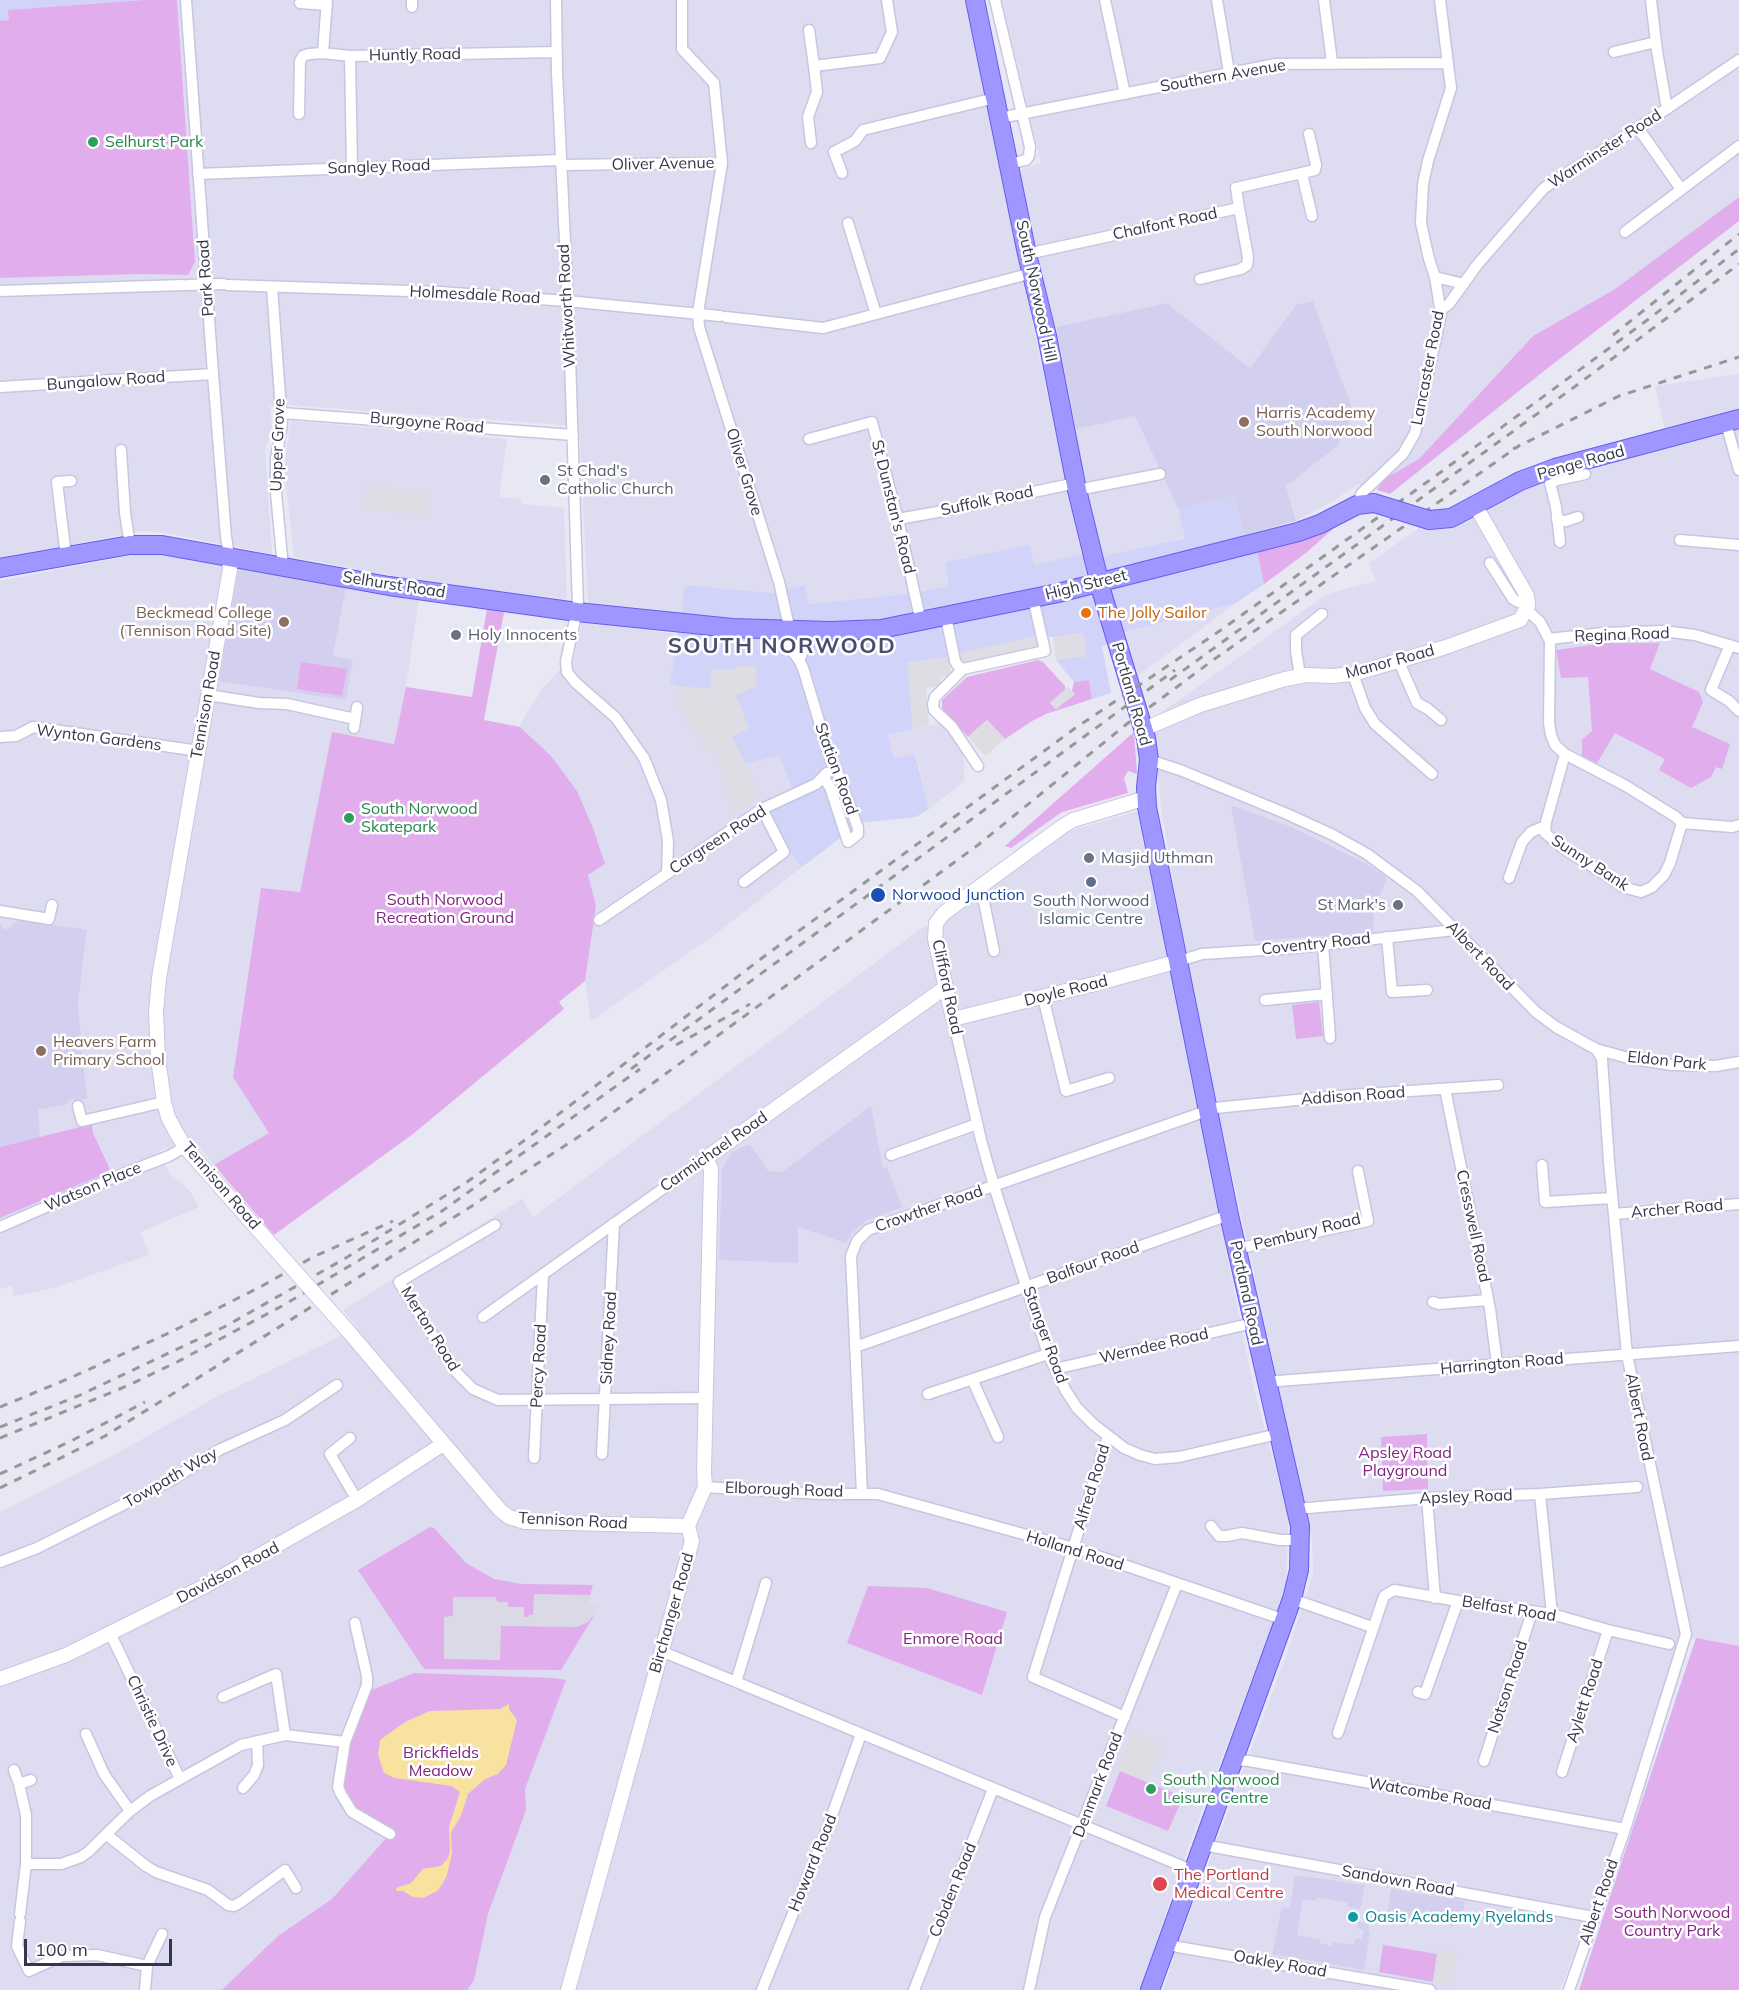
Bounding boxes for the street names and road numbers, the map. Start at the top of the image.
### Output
street label: Huntly Road [369,45,461,65]
street label: Southern Avenue [1159,56,1287,96]
street label: Warminster Road [1545,105,1665,193]
street label: Oliver Avenue [611,154,715,174]
street label: Sangley Road [327,156,431,178]
street label: Chalfont Road [1111,204,1219,244]
street label: South Norwood Hill [1012,218,1060,364]
street label: Park Road [194,239,218,317]
street label: Whitworth Road [554,243,580,369]
street label: Holmesdale Road [409,282,541,308]
street label: Lancaster Road [1407,309,1449,427]
street label: Bungalow Road [46,367,166,395]
street label: Upper Grove [267,398,289,492]
street label: Burgoyne Road [369,408,485,438]
street label: Oliver Grove [722,426,766,518]
street label: St Dunstan's Road [867,438,919,576]
street label: Penge Road [1535,441,1627,485]
street label: Suffolk Road [939,482,1035,520]
street label: High Street [1043,566,1129,604]
street label: Selhurst Road [341,567,447,603]
street label: Regina Road [1574,624,1670,646]
street label: Portland Road [1107,640,1155,748]
street label: Manor Road [1344,641,1436,683]
street label: Tennison Road [187,649,225,761]
street label: Station Road [810,720,862,818]
street label: Wynton Gardens [35,721,163,755]
street label: Cargreen Road [666,802,770,878]
street label: Sunny Bank [1548,831,1632,895]
street label: Albert Road [1442,917,1518,995]
street label: Coventry Road [1260,929,1372,959]
street label: Clifford Road [928,938,966,1036]
street label: Doyle Road [1022,971,1110,1011]
street label: Eldon Park [1627,1047,1707,1075]
street label: Addison Road [1300,1083,1406,1109]
street label: Carmichael Road [657,1108,771,1196]
street label: Tennison Road [178,1138,264,1234]
street label: Watson Place [42,1158,144,1216]
street label: Cresswell Road [1452,1168,1494,1284]
street label: Crowther Road [873,1182,985,1236]
street label: Archer Road [1630,1195,1724,1223]
street label: Pembury Road [1251,1209,1363,1255]
street label: Balfour Road [1044,1237,1142,1289]
street label: Portland Road [1226,1239,1266,1347]
street label: Merton Road [396,1283,464,1375]
street label: Stanger Road [1019,1284,1071,1386]
street label: Sidney Road [597,1291,621,1385]
street label: Percy Road [527,1323,551,1409]
street label: Werndee Road [1098,1324,1210,1368]
street label: Harrington Road [1440,1349,1564,1379]
street label: Albert Road [1621,1371,1657,1463]
street label: Alfred Road [1070,1442,1114,1532]
street label: Towpath Way [121,1444,221,1512]
street label: Elborough Road [724,1478,844,1502]
street label: Apsley Road [1419,1486,1513,1508]
street label: Tennison Road [518,1509,628,1533]
street label: Holland Road [1024,1527,1126,1575]
street label: Davidson Road [174,1538,282,1608]
street label: Birchanger Road [646,1551,698,1675]
street label: Belfast Road [1460,1592,1558,1626]
street label: Notson Road [1484,1638,1532,1736]
street label: Aylett Road [1562,1657,1608,1745]
street label: Christie Drive [122,1672,182,1770]
street label: Denmark Road [1069,1730,1127,1840]
street label: Watcombe Road [1367,1774,1493,1814]
street label: Howard Road [785,1812,841,1914]
street label: Cobden Road [925,1840,981,1940]
street label: Albert Road [1575,1857,1623,1947]
street label: Sandown Road [1340,1862,1456,1900]
street label: Oakley Road [1232,1946,1328,1982]

